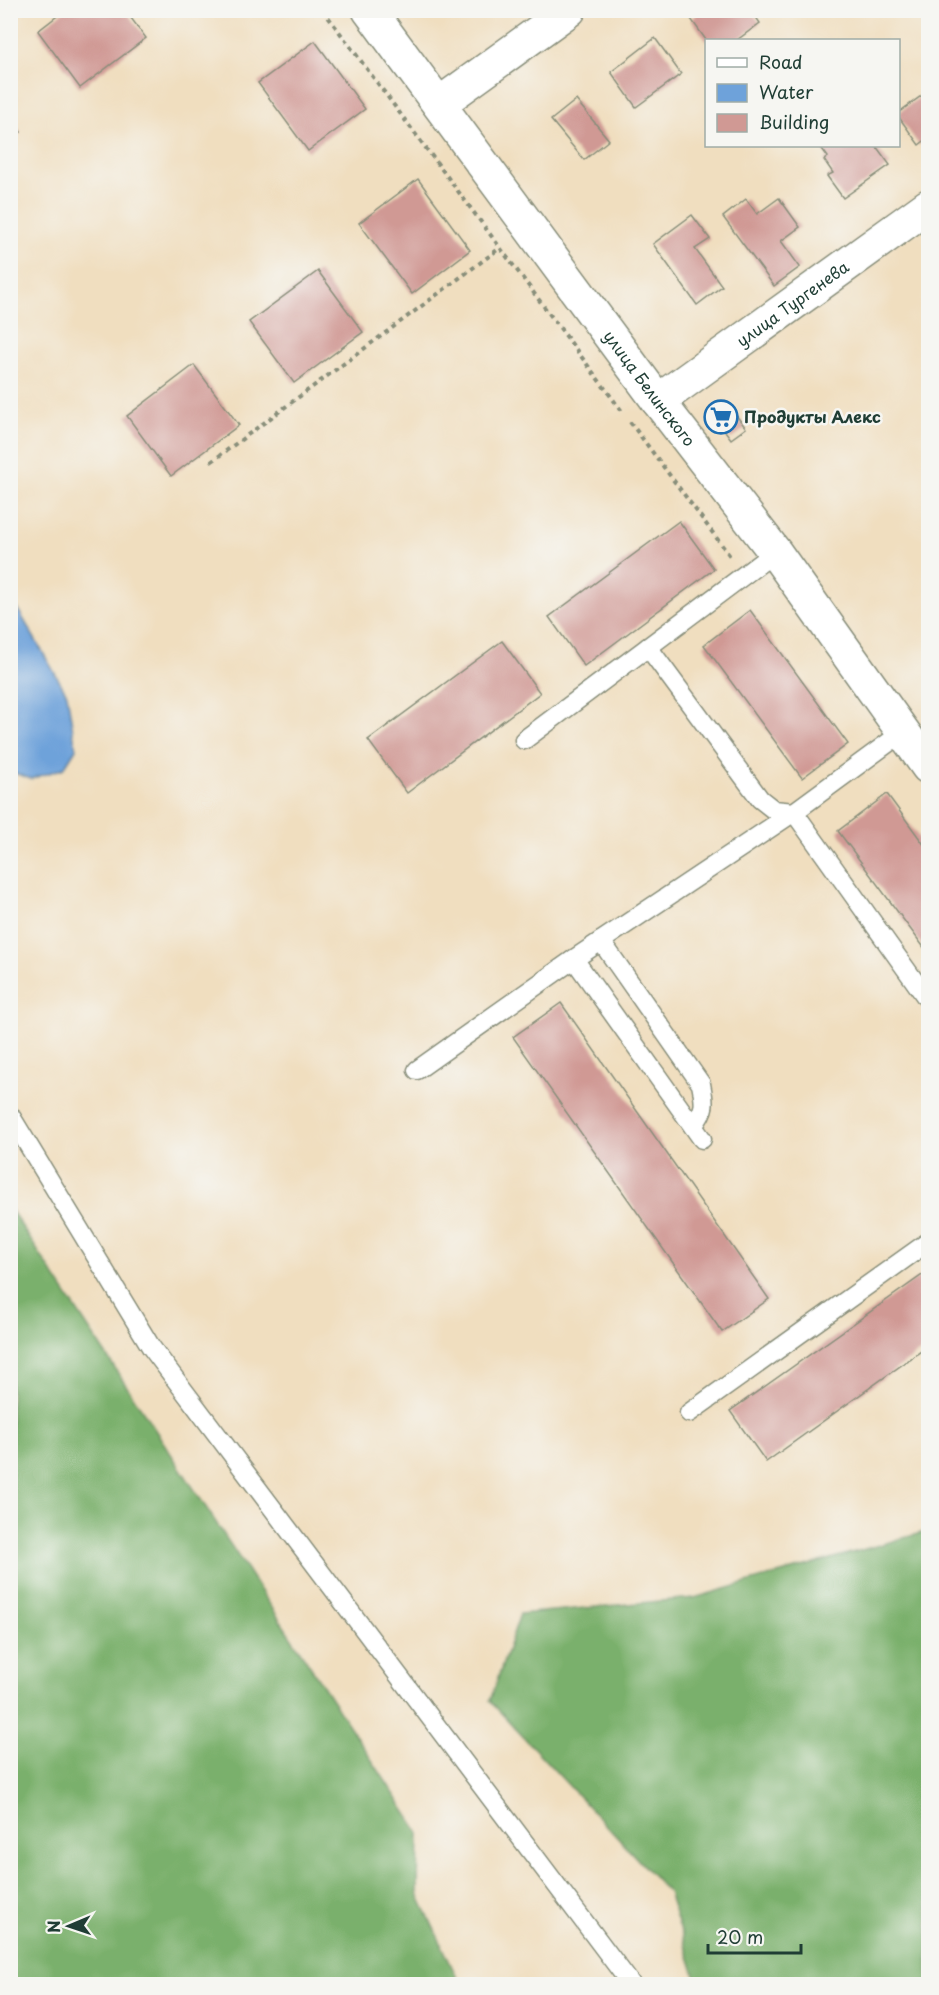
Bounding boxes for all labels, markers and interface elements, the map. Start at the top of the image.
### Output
legend [705,39,900,147]
text: Road [759,48,803,75]
text: Water [759,78,814,105]
text: Building [759,108,829,135]
street label: улица Тургенева [731,254,853,352]
street label: улица Белинского [598,325,702,451]
supermarket icon: Продукты Алекс [703,399,739,435]
place label: Продукты Алекс [744,404,881,428]
north arrow [39,1896,99,1956]
scale bar [708,1917,801,1955]
text: N [41,1920,65,1933]
text: 20 m [717,1923,763,1950]

